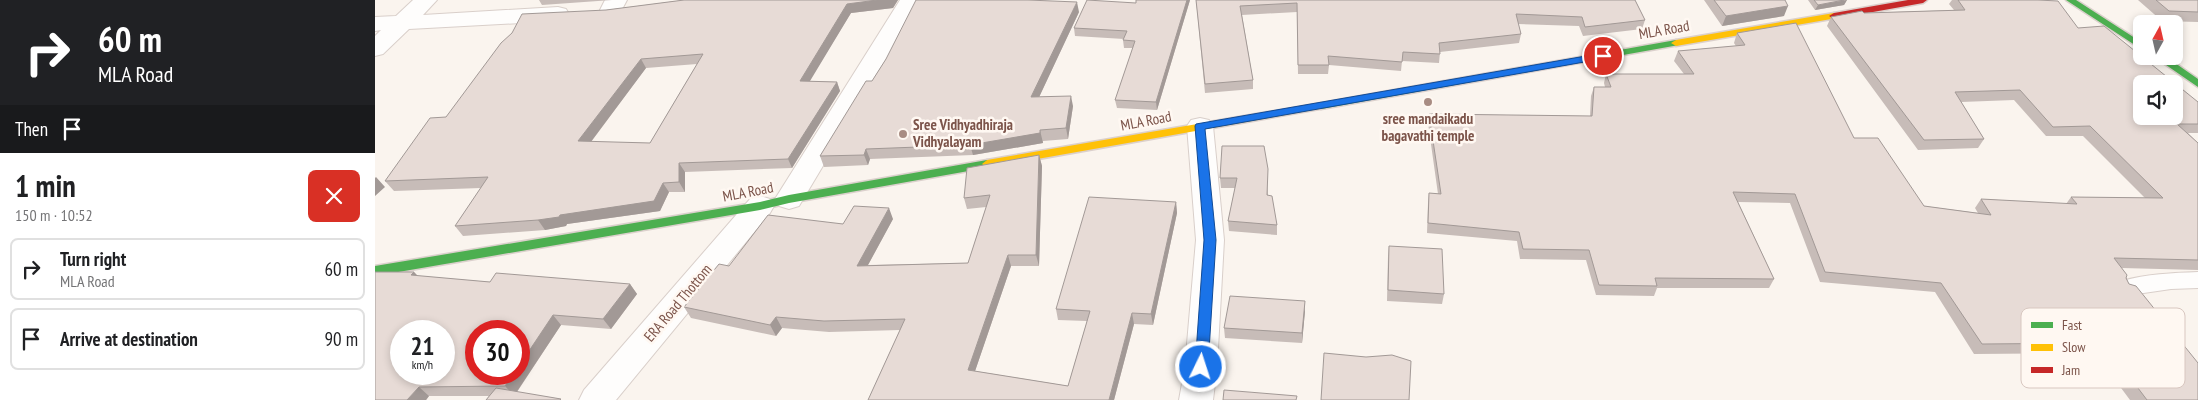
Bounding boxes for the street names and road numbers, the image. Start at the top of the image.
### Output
street label: MLA Road [1637,16,1691,43]
street label: MLA Road [1119,106,1173,135]
street label: MLA Road [721,177,775,206]
street label: ERA Road Thottom [640,260,716,345]

